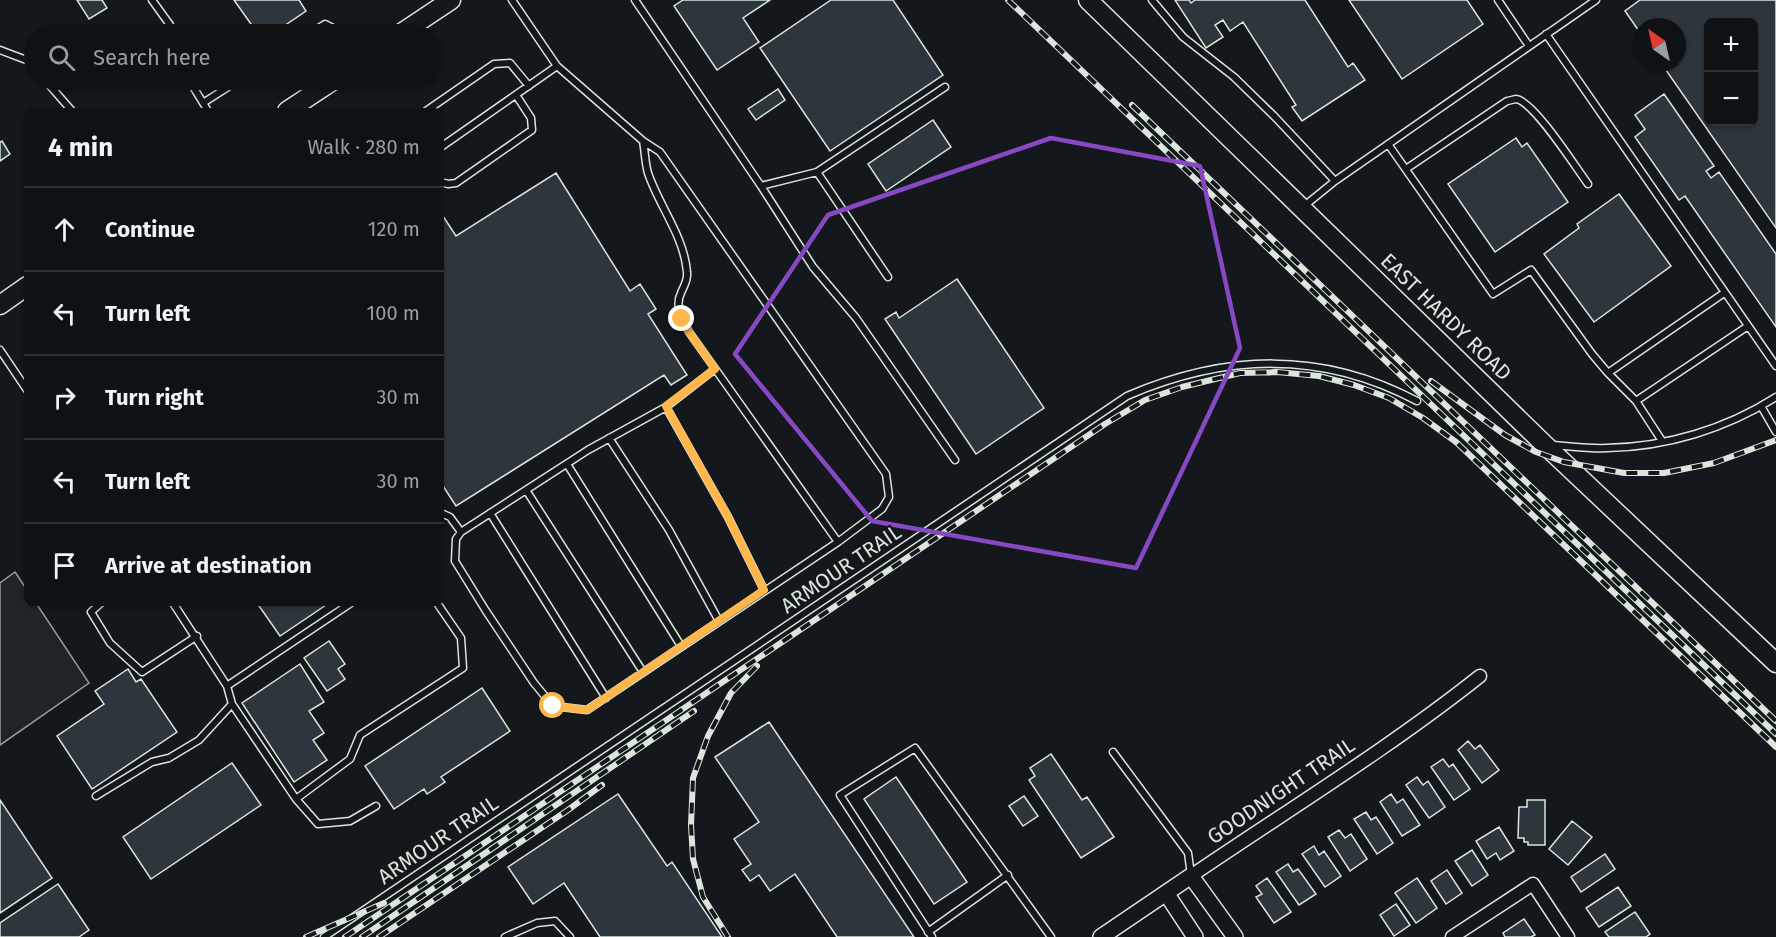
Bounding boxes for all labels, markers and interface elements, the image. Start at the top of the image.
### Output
north arrow [1632,18,1686,72]
map controls [1704,18,1758,126]
button: + [1704,18,1758,72]
search box [24,24,444,90]
icon: search [45,41,78,74]
text: Search here [93,44,211,71]
button: − [1704,72,1758,126]
text: 4 min [48,132,113,163]
text: Walk · 280 m [307,135,420,159]
icon: ahead [48,213,81,246]
text: Continue [105,216,195,243]
text: 120 m [368,217,420,241]
street label: EAST HARDY ROAD [1375,248,1517,386]
icon: left [48,297,81,330]
text: Turn left [105,300,190,327]
text: 100 m [367,301,420,325]
route end [668,305,694,331]
icon: right [48,381,81,414]
text: Turn right [105,384,204,411]
text: 30 m [376,385,420,409]
icon: left [48,465,81,498]
text: Turn left [105,468,190,495]
text: 30 m [376,469,420,493]
street label: ARMOUR TRAIL [776,519,907,619]
icon: arrive [48,549,81,582]
text: Arrive at destination [105,552,312,579]
route start [539,692,565,718]
street label: GOODNIGHT TRAIL [1202,732,1360,850]
street label: ARMOUR TRAIL [373,790,504,890]

